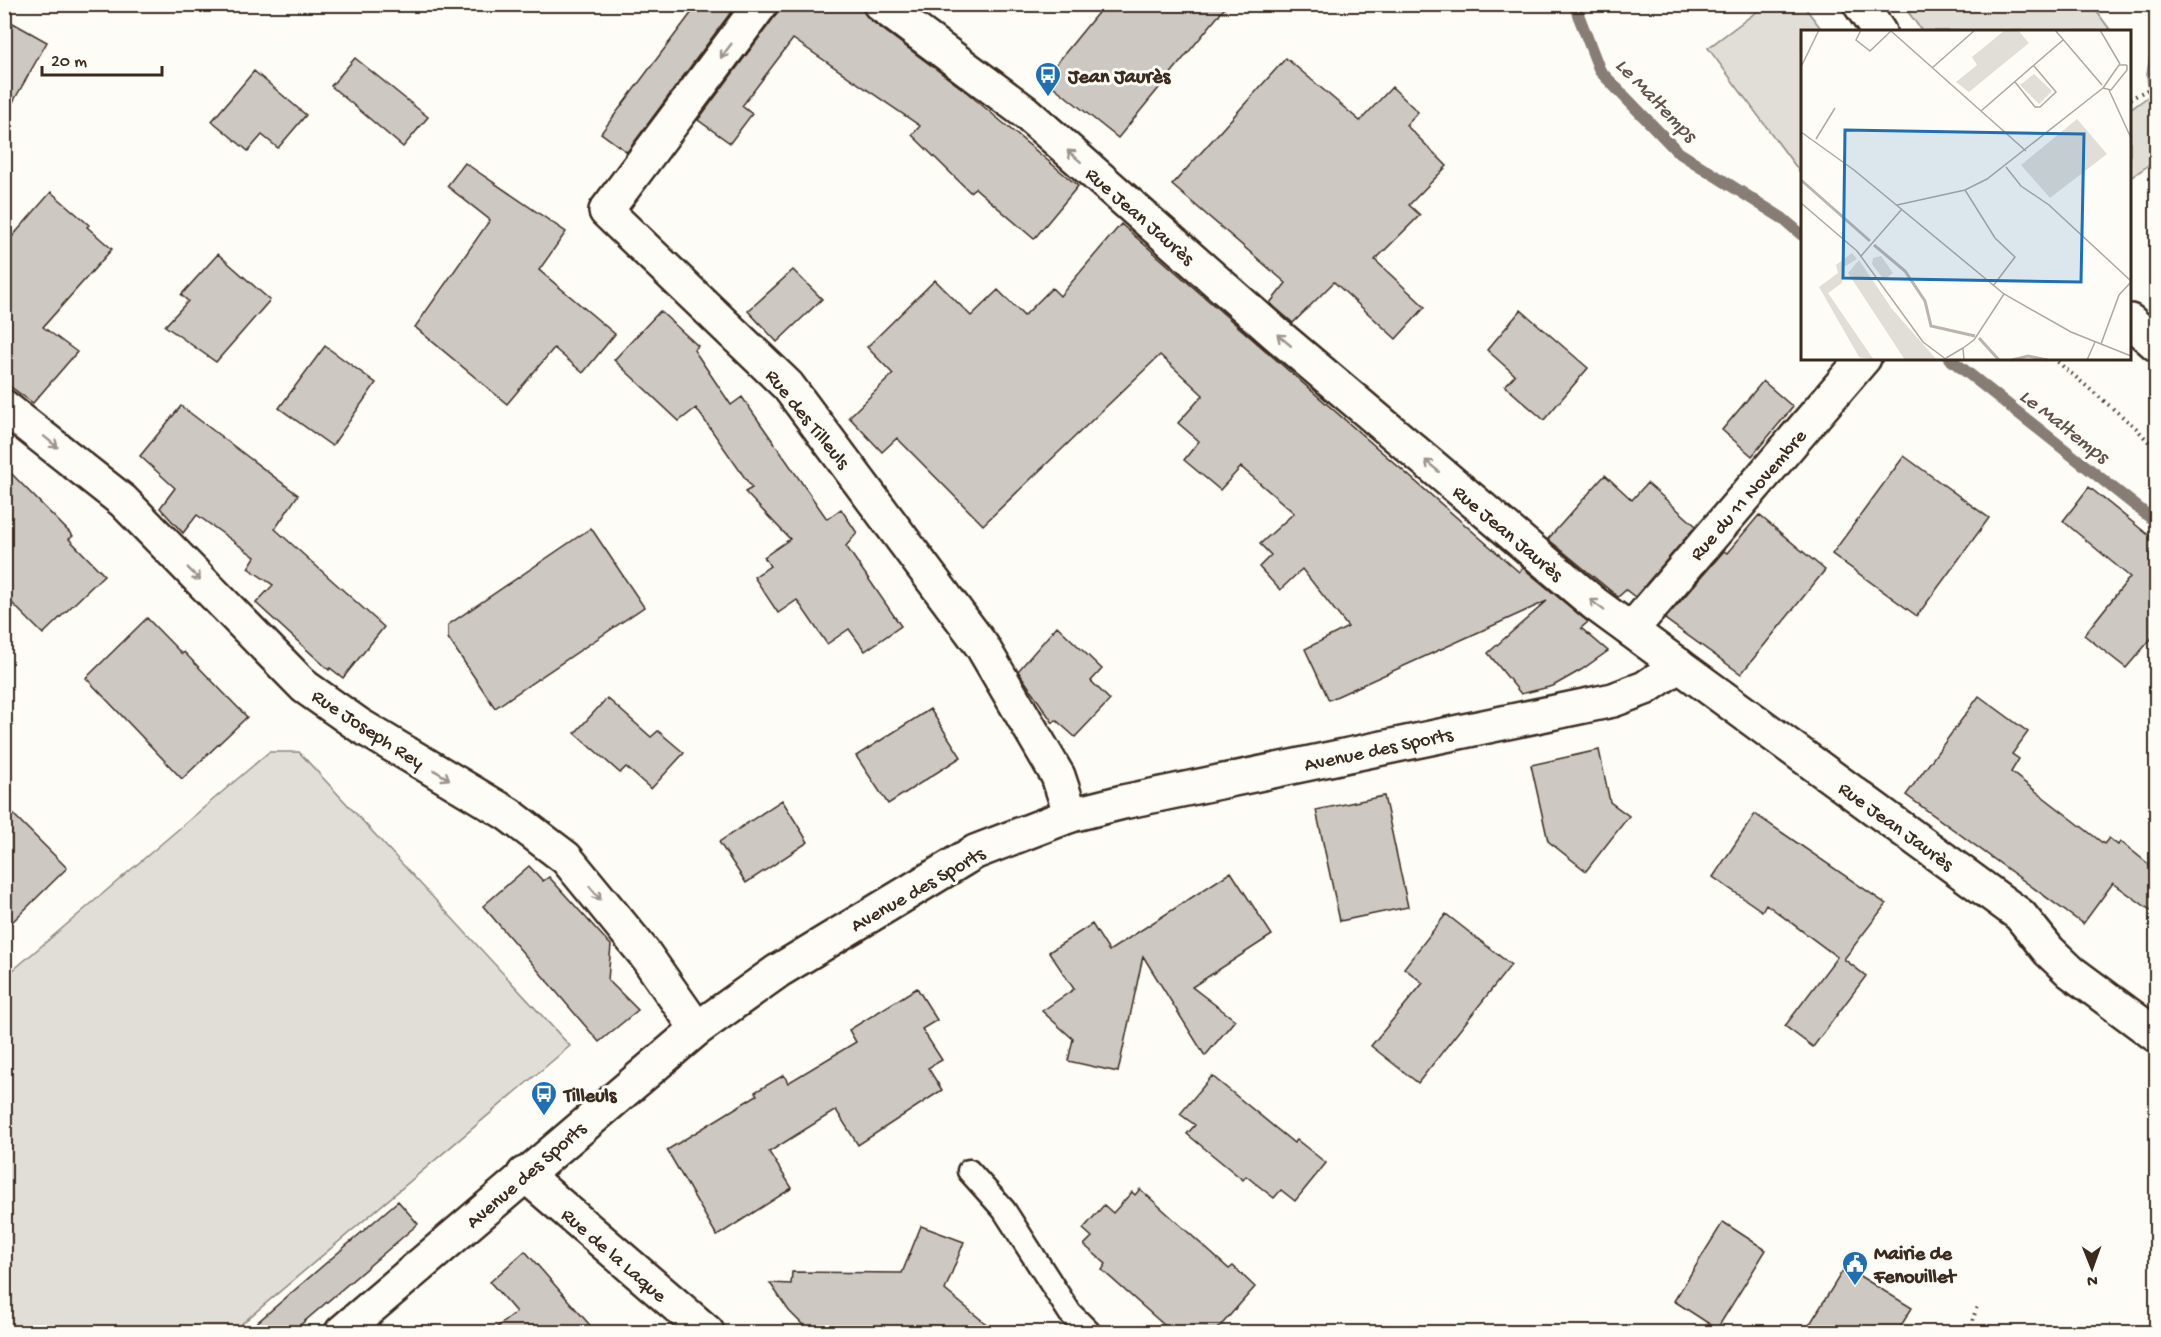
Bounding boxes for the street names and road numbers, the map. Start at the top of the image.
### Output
street label: Rue Jean Jaurès [1079,164,1198,272]
street label: Rue des Tilleuls [759,366,854,475]
street label: Rue du 11 Novembre [1686,425,1813,567]
street label: Rue Jean Jaurès [1447,482,1567,588]
street label: Rue Joseph Rey [307,686,428,776]
street label: Avenue des Sports [1302,724,1456,778]
street label: Rue Jean Jaurès [1833,778,1958,878]
street label: Avenue des Sports [848,843,990,939]
street label: Avenue des Sports [463,1118,592,1235]
street label: Rue de la Laque [555,1205,671,1309]

